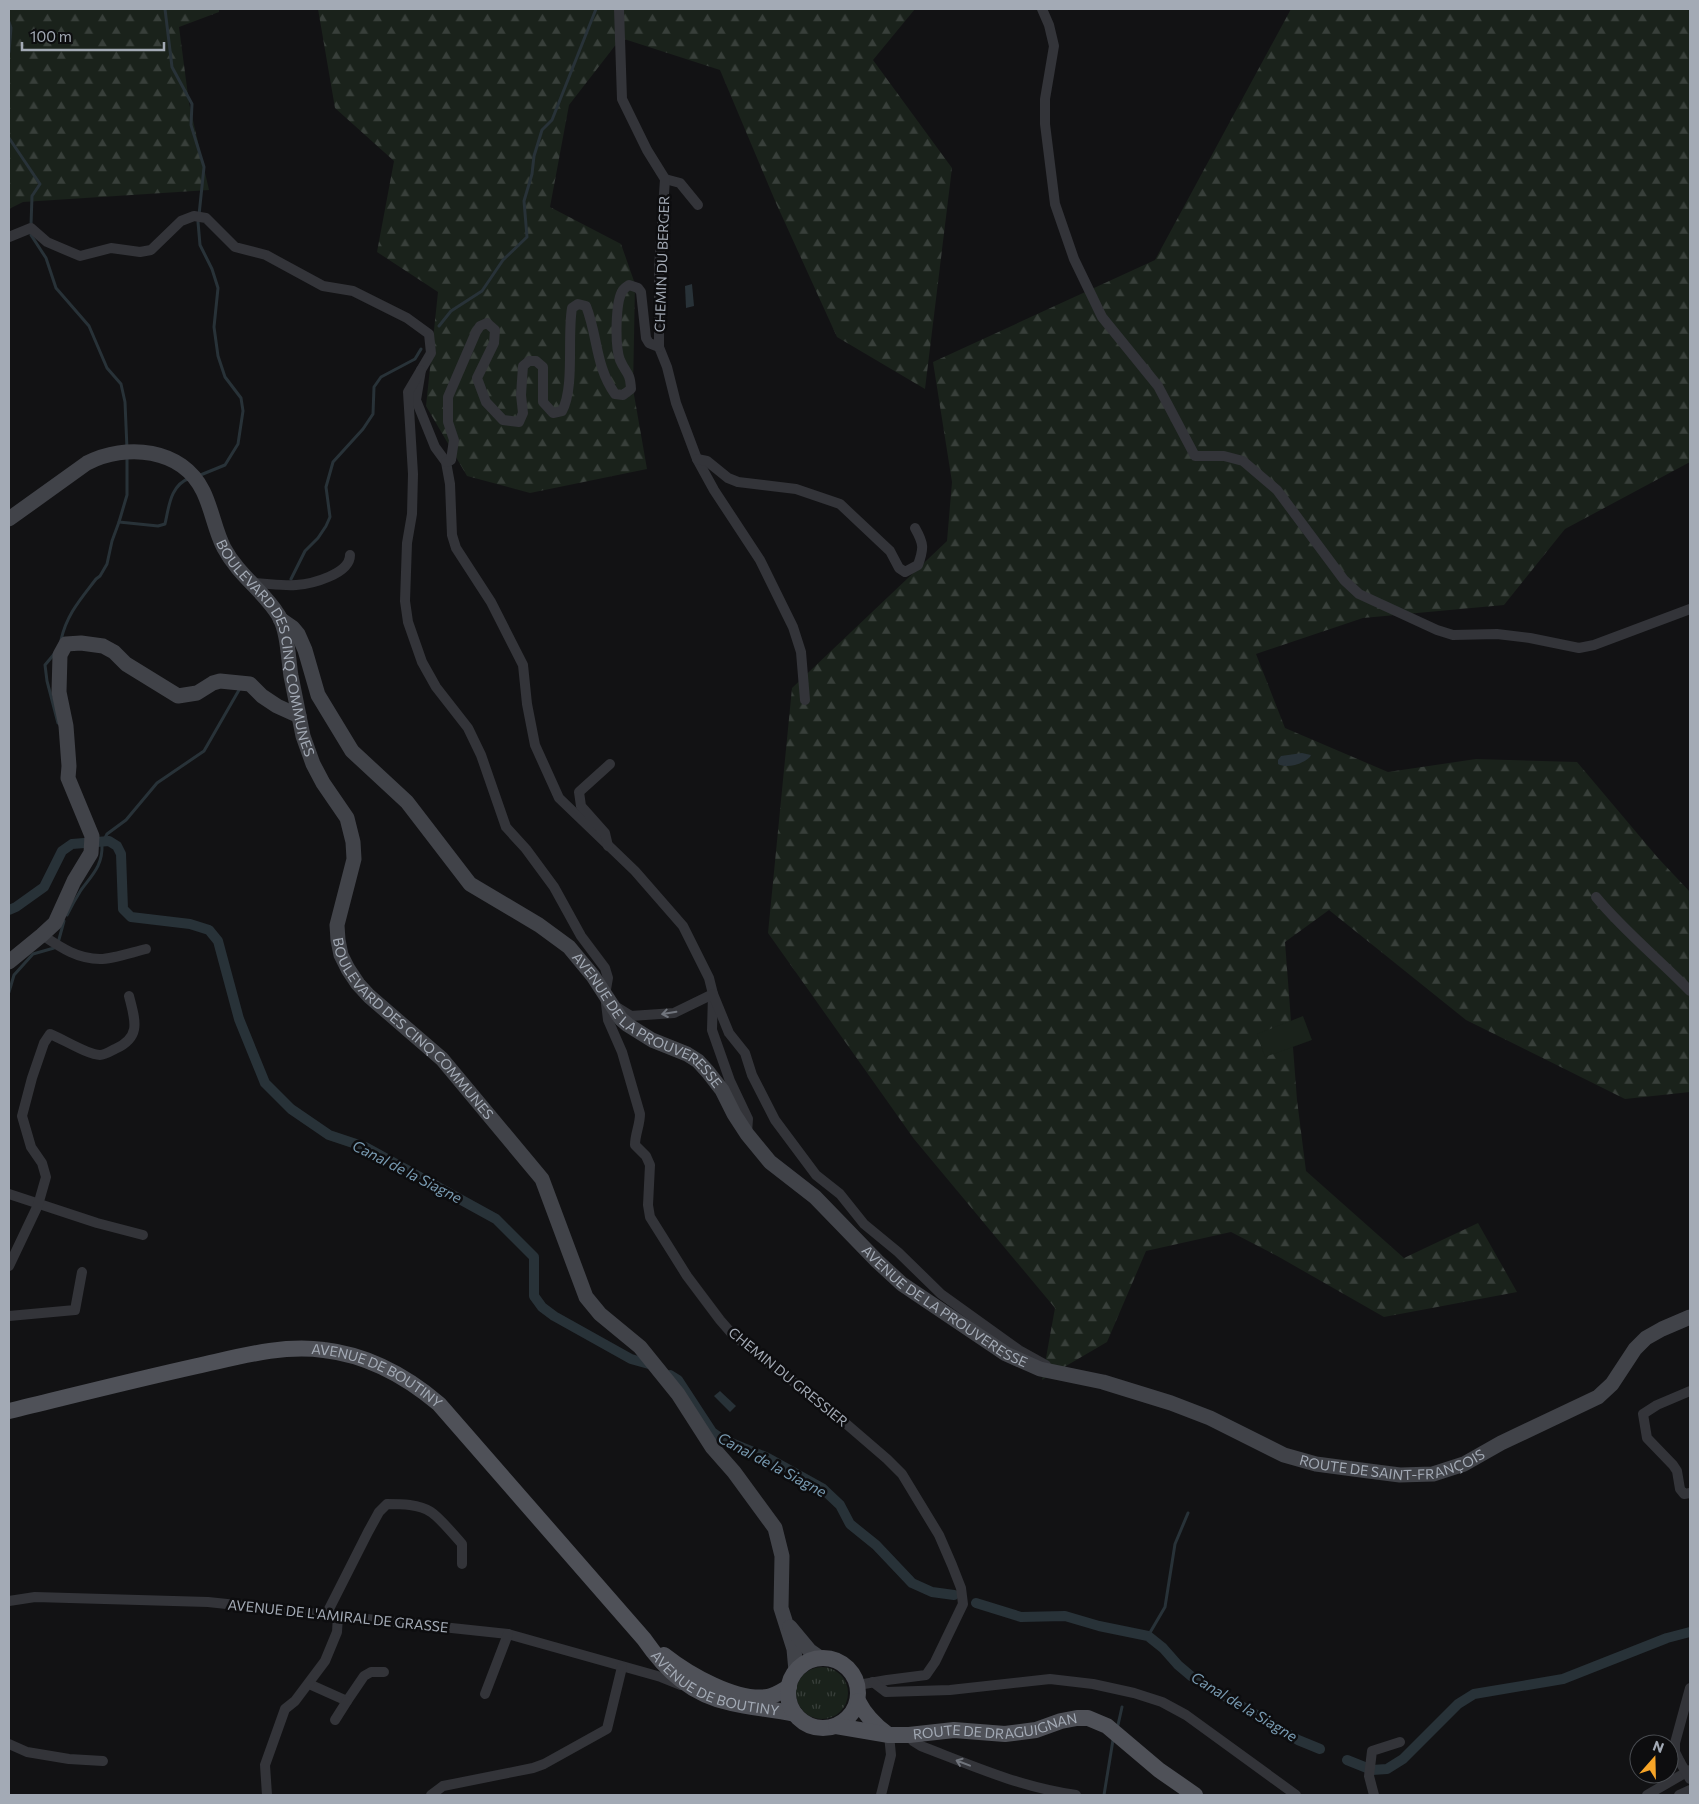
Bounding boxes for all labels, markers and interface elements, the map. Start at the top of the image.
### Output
scale bar [22,20,165,52]
text: 100 m [30,27,72,45]
street label: CHEMIN DU BERGER [651,195,672,333]
street label: BOULEVARD DES CINQ COMMUNES [213,537,319,759]
street label: BOULEVARD DES CINQ COMMUNES [330,936,498,1123]
street label: AVENUE DE LA PROUVERESSE [569,949,726,1091]
one-way arrow [661,1009,677,1019]
water label: Canal de la Siagne [350,1136,465,1206]
street label: AVENUE DE LA PROUVERESSE [859,1242,1030,1370]
street label: CHEMIN DU GRESSIER [725,1323,851,1430]
street label: AVENUE DE BOUTINY [311,1340,446,1411]
water label: Canal de la Siagne [715,1428,830,1500]
street label: ROUTE DE SAINT-FRANÇOIS [1298,1445,1487,1483]
street label: AVENUE DE L'AMIRAL DE GRASSE [227,1595,449,1636]
street label: AVENUE DE BOUTINY [648,1647,780,1719]
water label: Canal de la Siagne [1188,1667,1301,1745]
street label: ROUTE DE DRAGUIGNAN [912,1709,1078,1743]
north arrow [1629,1734,1679,1784]
text: N [1651,1737,1666,1756]
one-way arrow [956,1758,971,1767]

